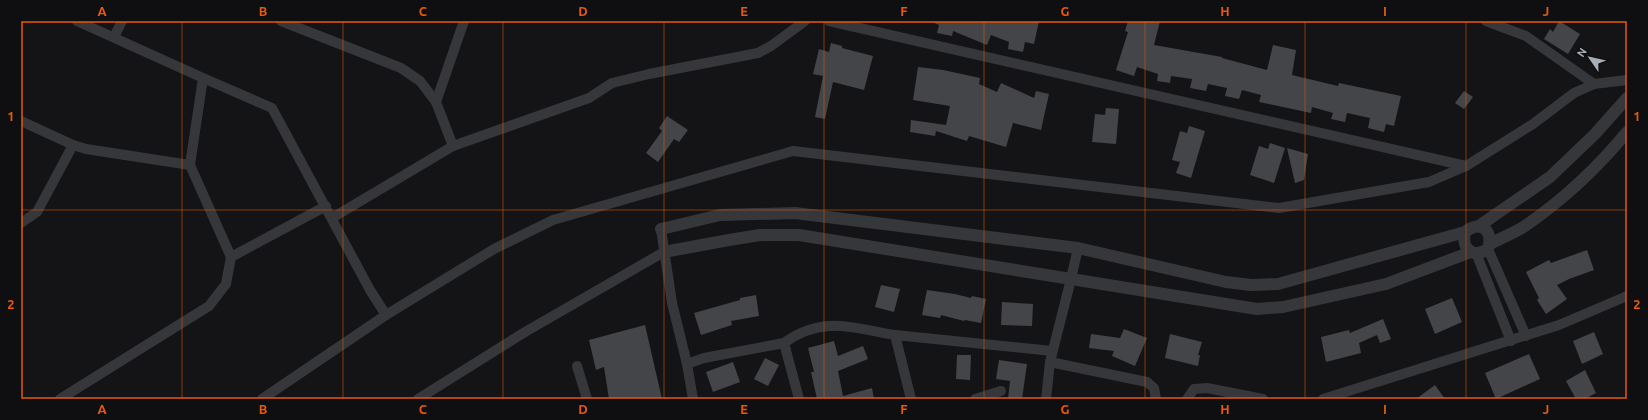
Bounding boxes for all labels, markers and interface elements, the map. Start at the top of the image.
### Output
text: A [97,4,107,18]
text: B [259,4,268,18]
text: C [419,4,428,18]
text: D [578,4,588,18]
text: E [740,4,748,18]
text: F [900,4,908,18]
text: G [1061,4,1070,18]
text: H [1220,4,1230,18]
text: I [1383,4,1387,18]
text: J [1543,4,1549,18]
north arrow [1570,38,1610,78]
text: N [1574,46,1589,59]
text: 1 [7,109,15,123]
text: 1 [1633,109,1641,123]
text: 2 [7,297,15,311]
text: 2 [1633,297,1641,311]
text: A [97,402,107,416]
text: B [259,402,268,416]
text: C [419,402,428,416]
text: D [578,402,588,416]
text: E [740,402,748,416]
text: F [900,402,908,416]
text: G [1061,402,1070,416]
text: H [1220,402,1230,416]
text: I [1383,402,1387,416]
text: J [1543,402,1549,416]

